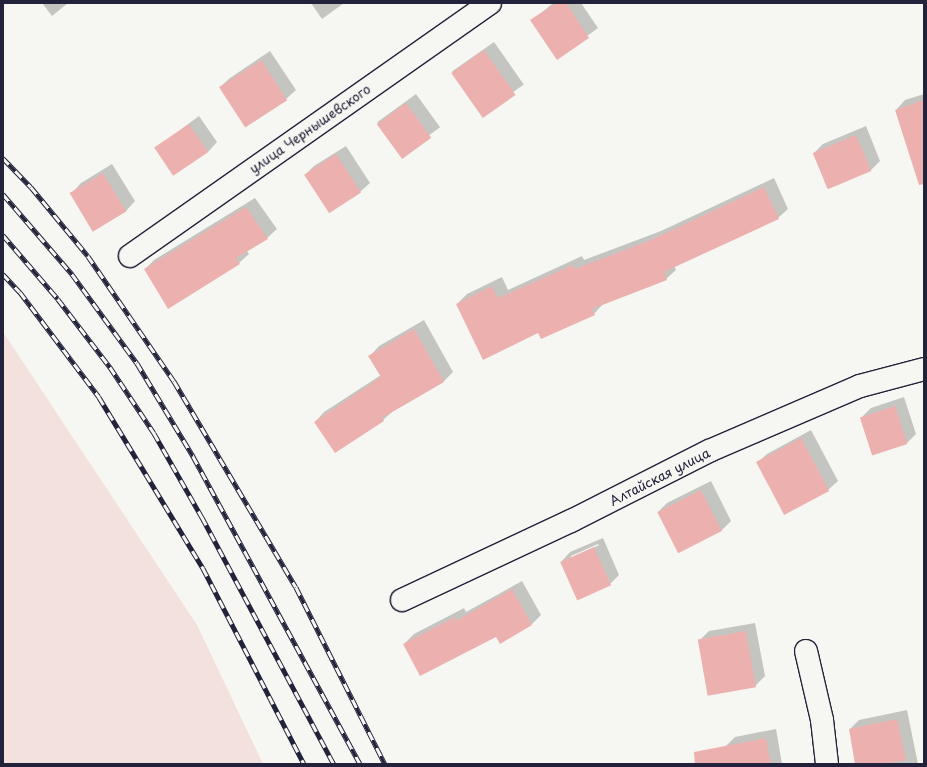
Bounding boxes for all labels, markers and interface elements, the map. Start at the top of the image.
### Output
street label: улица Чернышевского [246,81,374,177]
street label: Алтайская улица [607,445,713,509]

